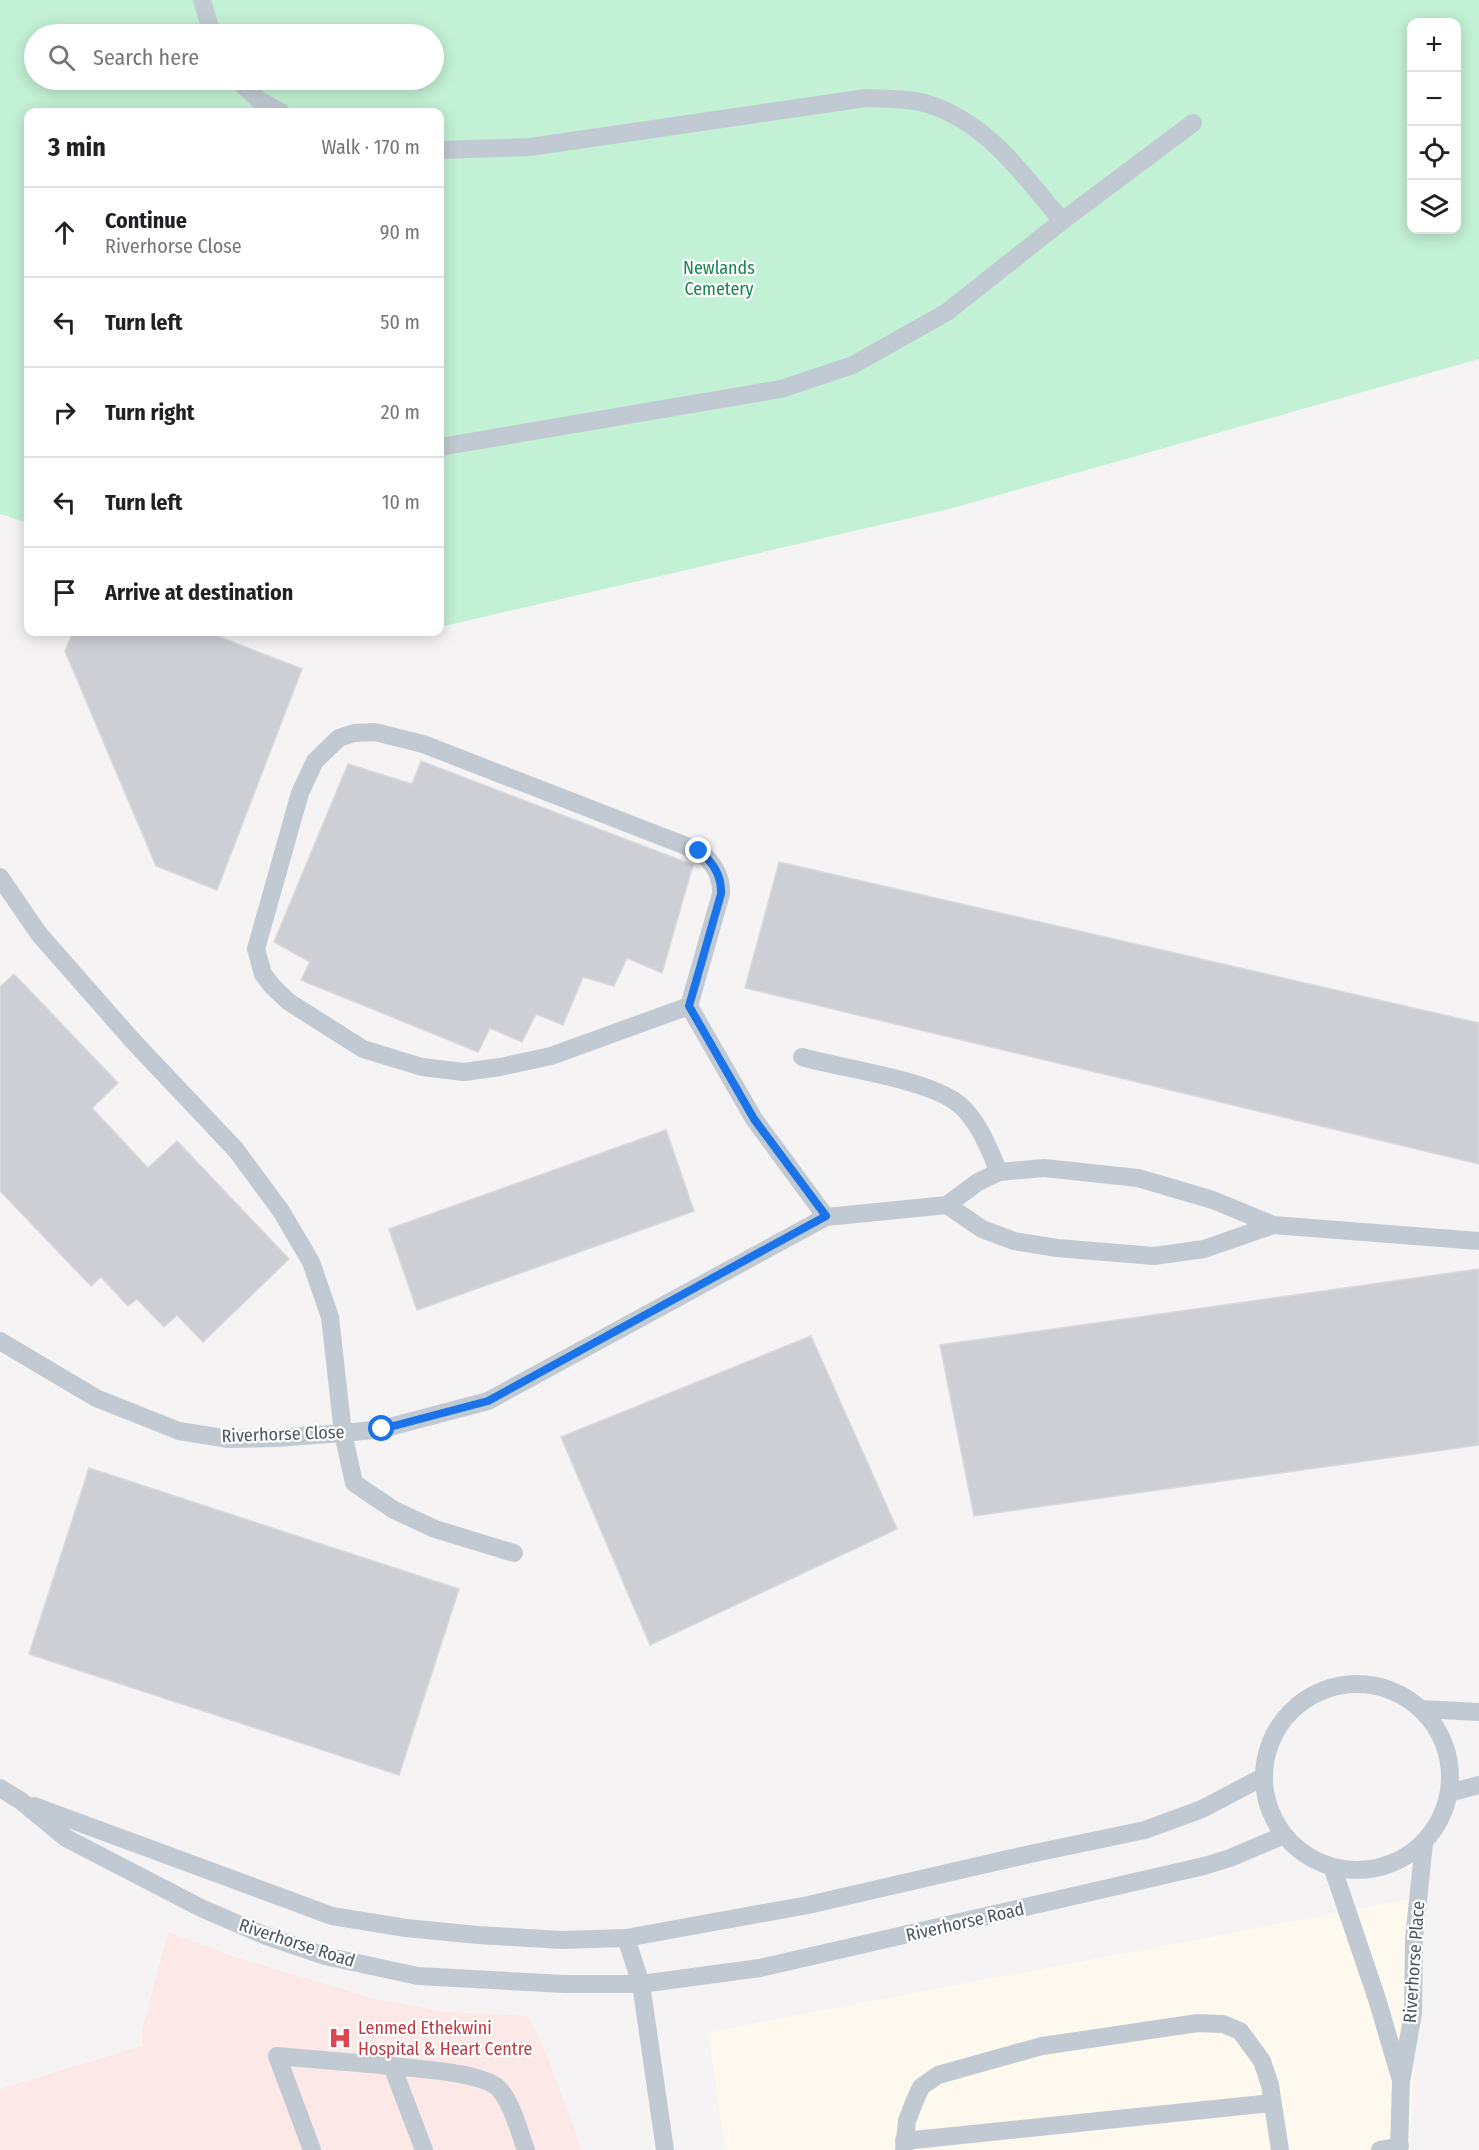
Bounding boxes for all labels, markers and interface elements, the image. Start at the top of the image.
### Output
map controls [1407,18,1461,234]
button: + [1407,18,1461,72]
search box [24,24,444,90]
icon: search [45,41,78,74]
text: Search here [93,44,199,71]
button: − [1407,72,1461,126]
button: locate [1407,126,1461,180]
text: 3 min [48,132,106,163]
text: Walk · 170 m [322,135,420,159]
button: layers [1407,180,1461,234]
text: Continue [105,207,187,234]
icon: ahead [48,216,81,249]
text: 90 m [380,220,420,244]
text: Riverhorse Close [105,234,242,258]
park label: Newlands Cemetery [683,257,755,300]
icon: left [48,306,81,339]
text: Turn left [105,309,183,336]
text: 50 m [380,310,420,334]
icon: right [48,396,81,429]
text: Turn right [105,399,194,426]
text: 20 m [381,400,420,424]
icon: left [48,486,81,519]
text: Turn left [105,489,183,516]
text: 10 m [382,490,420,514]
icon: arrive [48,576,81,609]
text: Arrive at destination [105,579,293,606]
route end [685,837,711,863]
route start [368,1415,394,1441]
street label: Riverhorse Close [221,1421,345,1447]
street label: Riverhorse Road [904,1898,1026,1946]
street label: Riverhorse Place [1399,1900,1429,2024]
street label: Riverhorse Road [236,1914,358,1972]
place label: Lenmed Ethekwini Hospital & Heart Centre [358,2017,532,2060]
hospital icon: Lenmed Ethekwini Hospital & Heart Centre [327,2025,353,2051]

